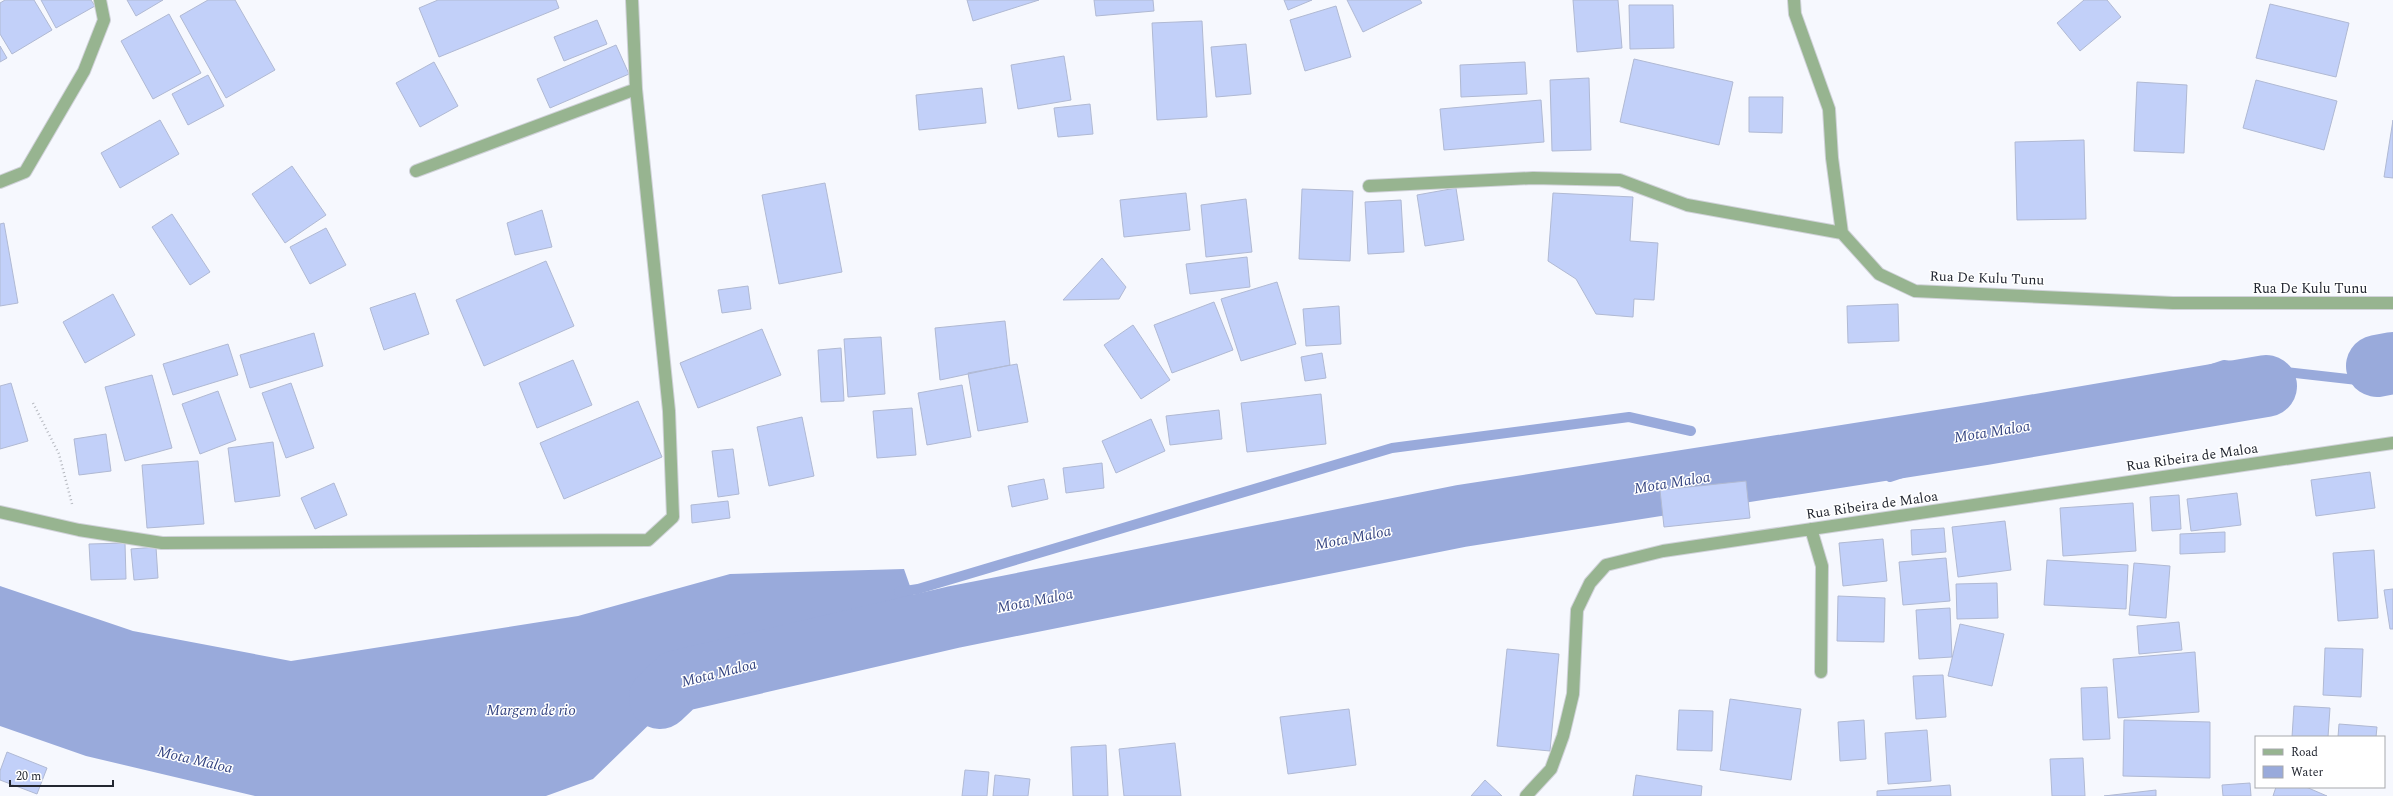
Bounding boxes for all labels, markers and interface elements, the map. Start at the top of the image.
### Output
street label: Rua De Kulu Tunu [1929,266,2045,291]
street label: Rua De Kulu Tunu [2253,278,2367,299]
water label: Mota Maloa [1952,415,2032,449]
street label: Rua Ribeira de Maloa [2125,437,2260,477]
water label: Mota Maloa [1632,466,1712,500]
street label: Rua Ribeira de Maloa [1805,485,1940,525]
water label: Mota Maloa [1313,519,1393,557]
water label: Mota Maloa [995,582,1075,620]
water label: Mota Maloa [679,652,760,693]
water label: Margem de rio [486,699,576,722]
legend [2255,736,2385,788]
water label: Mota Maloa [155,740,235,780]
text: Road [2291,743,2318,762]
scale bar [10,762,113,788]
text: Water [2291,763,2323,782]
text: 20 m [16,767,41,786]

